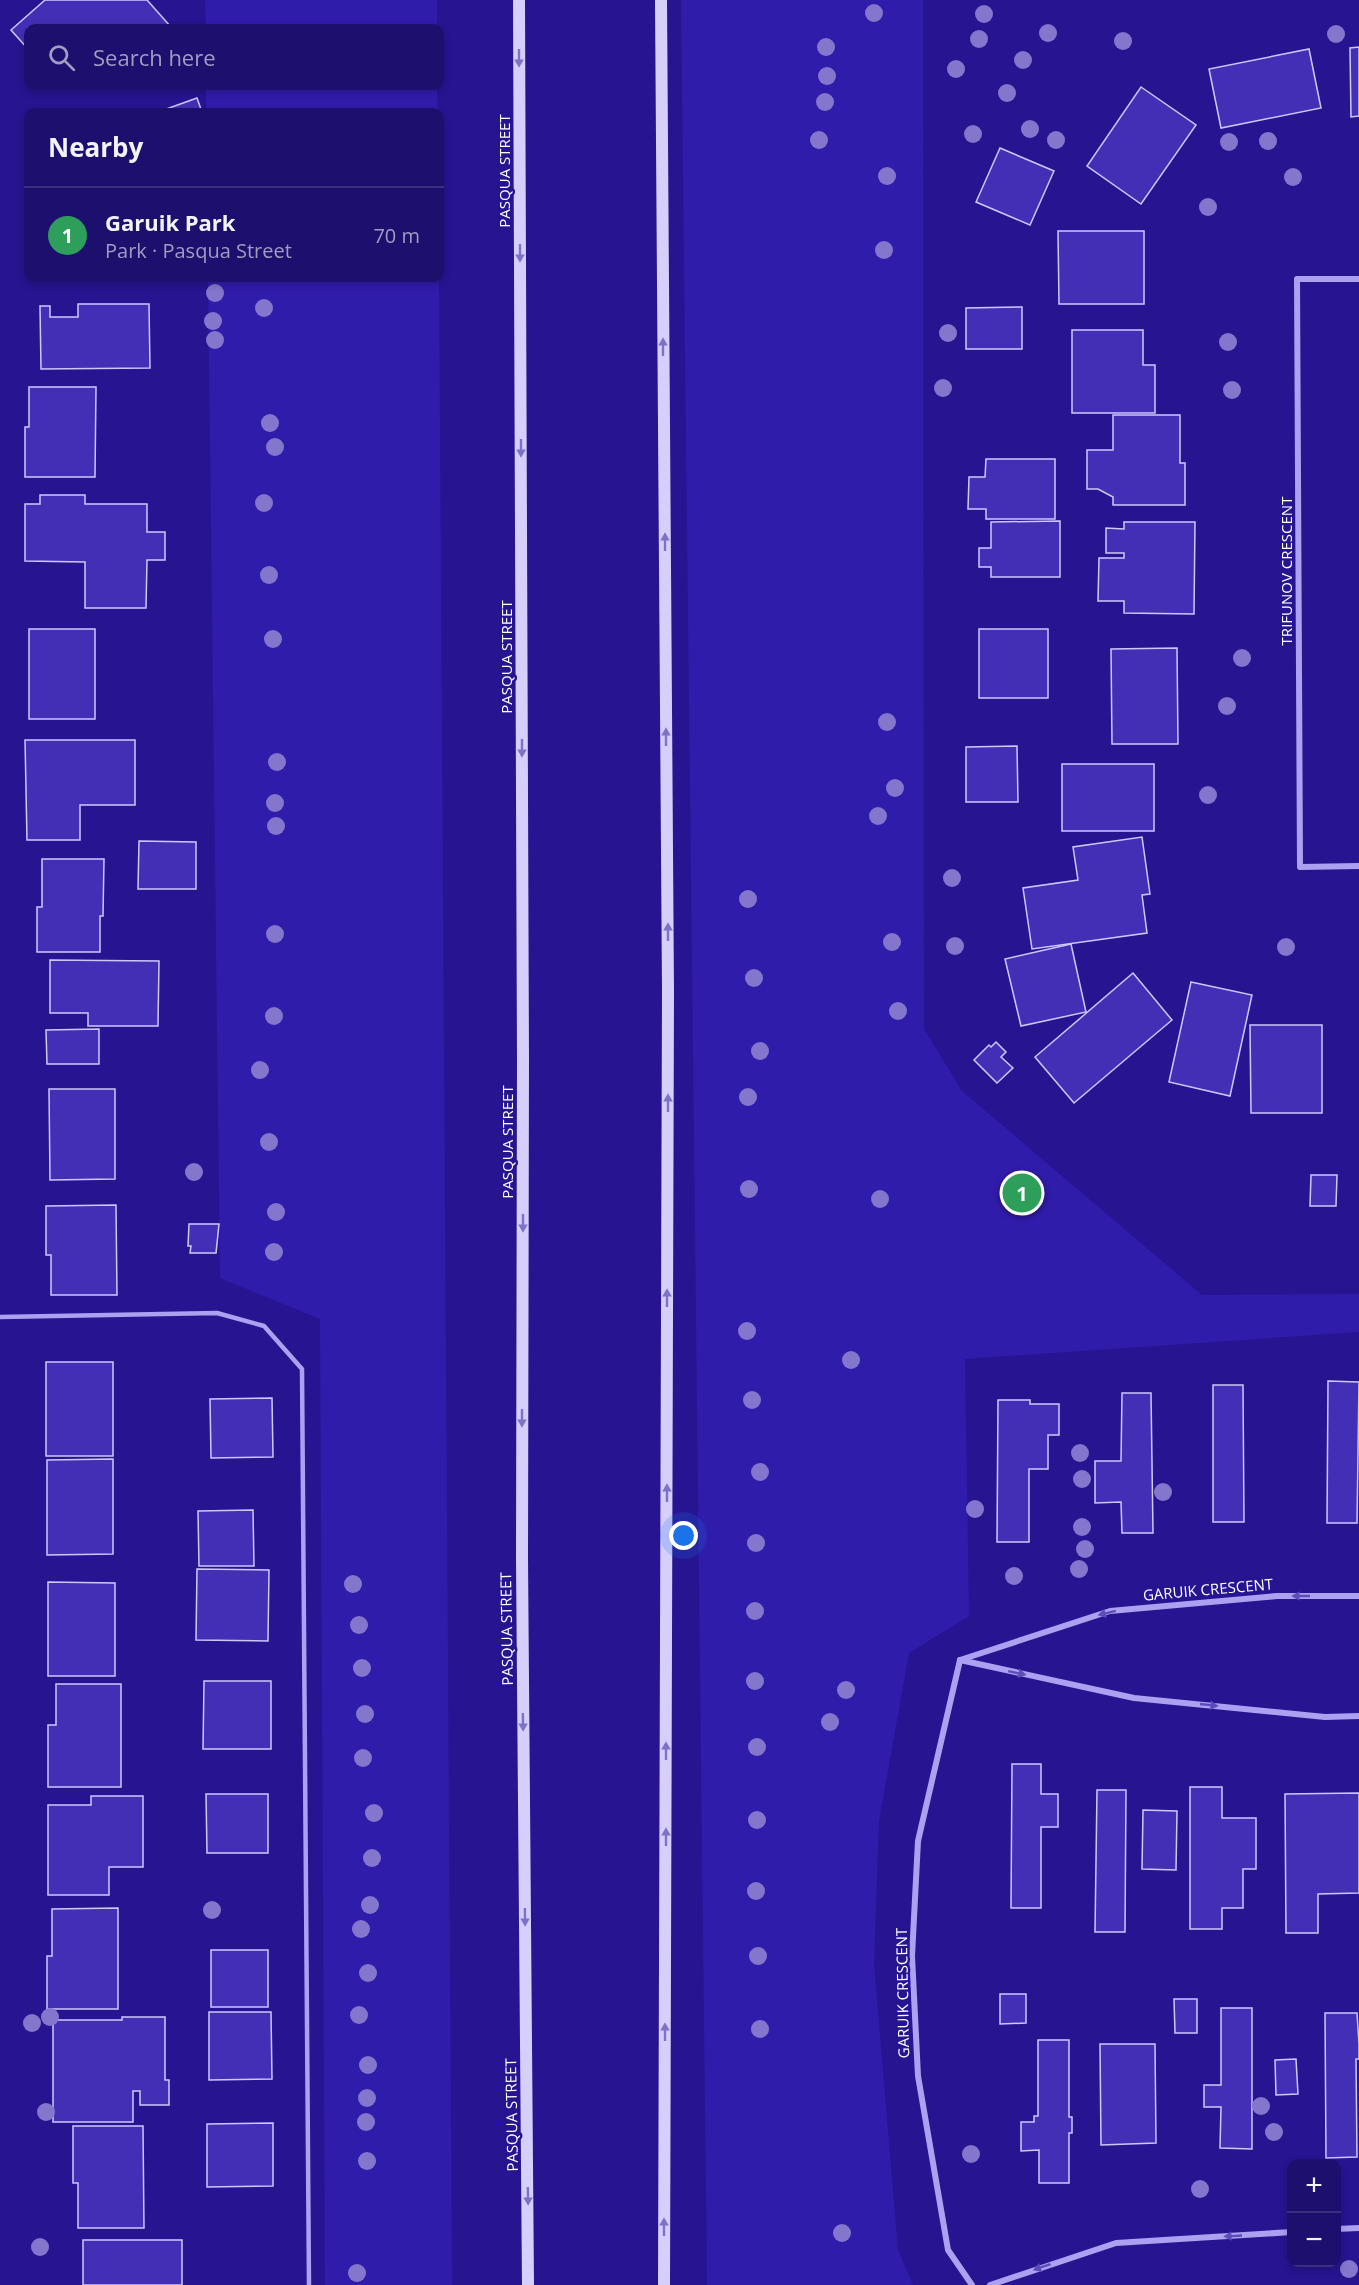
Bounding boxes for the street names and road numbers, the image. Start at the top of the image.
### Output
street label: PASQUA STREET [494,114,514,228]
street label: TRIFUNOV CRESCENT [1276,496,1296,645]
street label: PASQUA STREET [496,600,516,714]
street label: PASQUA STREET [497,1085,517,1199]
street label: PASQUA STREET [495,1571,517,1686]
street label: GARUIK CRESCENT [1142,1573,1274,1605]
street label: GARUIK CRESCENT [891,1927,913,2058]
street label: PASQUA STREET [500,2057,522,2172]

